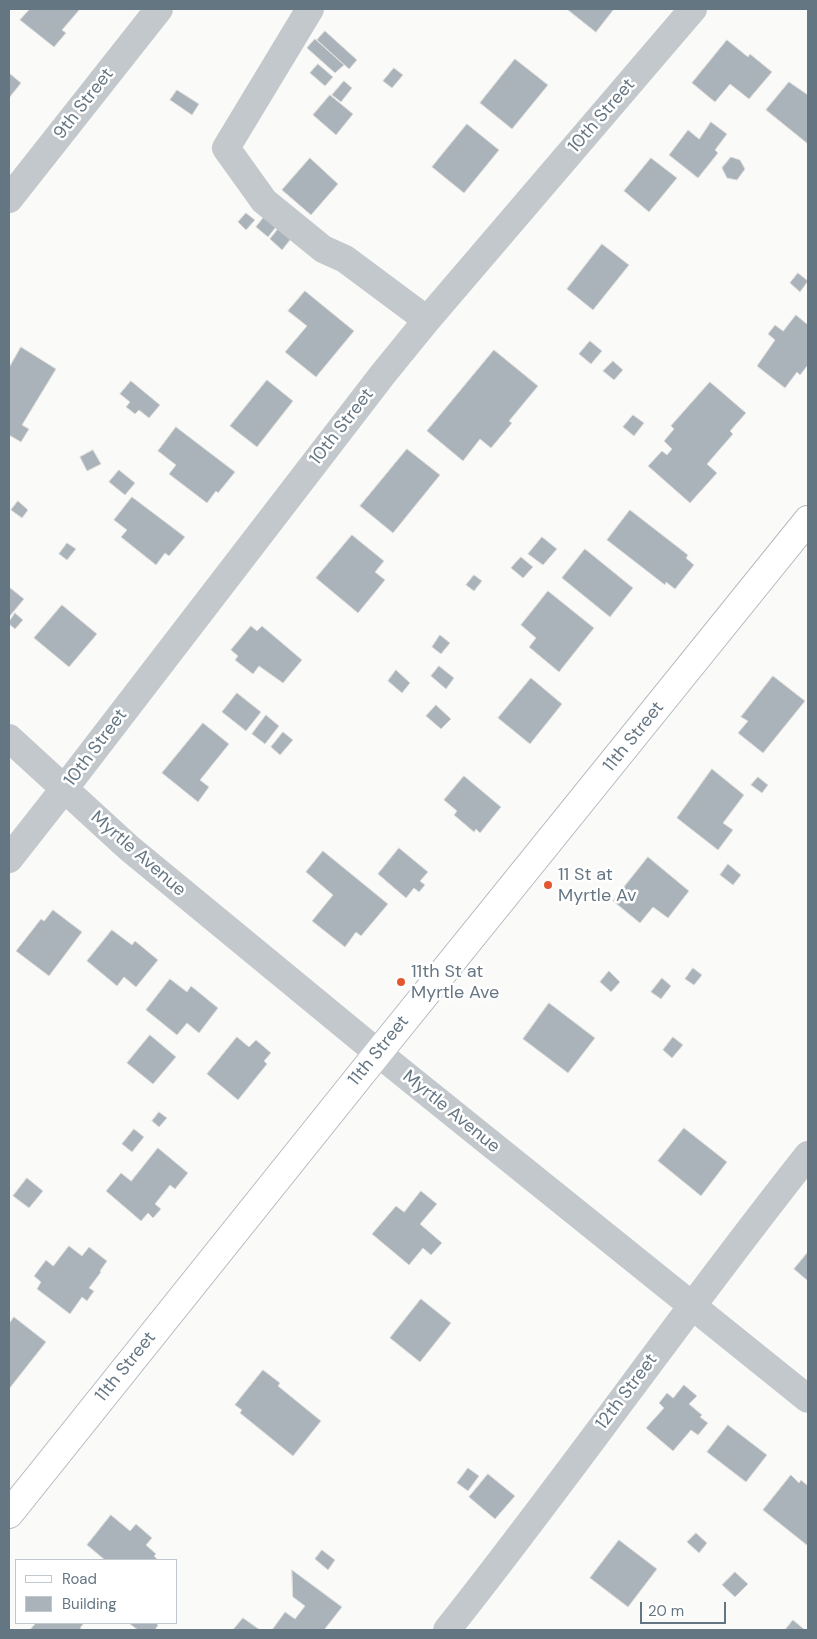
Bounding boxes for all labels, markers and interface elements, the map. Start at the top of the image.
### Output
street label: 9th Street [49,64,119,144]
street label: 10th Street [564,75,640,157]
street label: 10th Street [305,384,379,470]
street label: 11th Street [599,697,669,777]
street label: 10th Street [60,705,132,791]
street label: Myrtle Avenue [86,807,190,901]
place label: 11 St at Myrtle Av [558,864,636,906]
marker: 11 St at Myrtle Av [542,879,554,891]
place label: 11th St at Myrtle Ave [411,961,499,1004]
marker: 11th St at Myrtle Ave [395,976,407,988]
street label: 11th Street [344,1011,414,1091]
street label: Myrtle Avenue [398,1066,504,1158]
street label: 11th Street [91,1327,161,1407]
street label: 12th Street [592,1350,662,1434]
legend [15,1559,178,1624]
text: Road [62,1569,97,1589]
scale bar [642,1592,728,1624]
text: Building [62,1594,117,1614]
text: 20 m [648,1601,684,1621]

